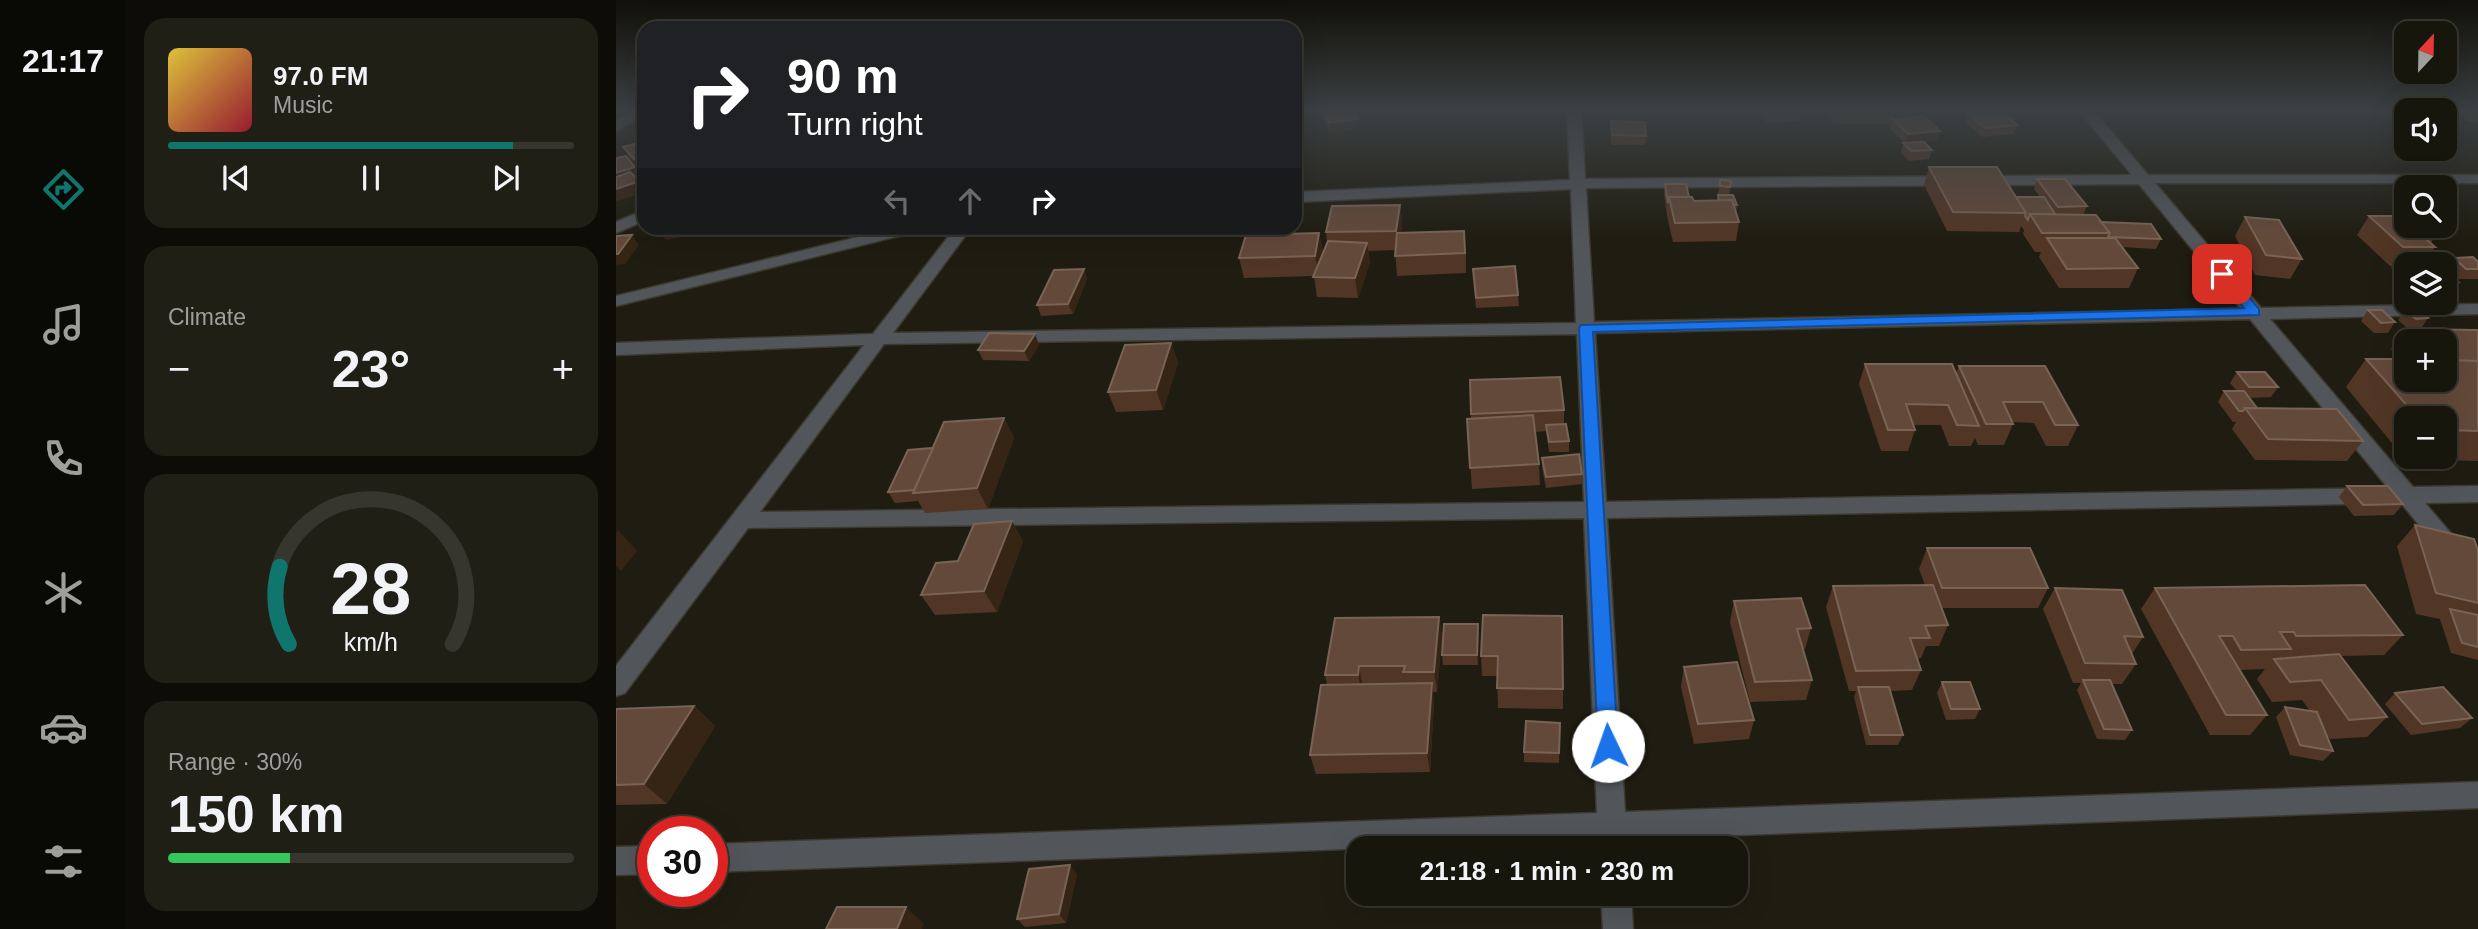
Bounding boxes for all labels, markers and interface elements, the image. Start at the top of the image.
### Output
north arrow [2394,21,2457,84]
map controls [2394,21,2457,469]
text: 21:17 [22,43,104,79]
icon: right [672,49,763,140]
text: 90 m [787,49,899,103]
text: 97.0 FM [273,61,368,91]
text: Music [273,92,333,118]
button: sound [2394,98,2457,161]
text: Turn right [787,106,923,142]
icon: previous [217,159,255,197]
icon: pause [352,159,390,197]
icon: next [487,159,525,197]
icon: directions [39,165,88,214]
button: search [2394,175,2457,238]
icon: left [878,182,916,220]
icon: ahead [951,182,989,220]
icon: right [1024,182,1062,220]
pin [2192,244,2252,304]
button: layers [2394,252,2457,315]
icon: arrive [2203,255,2241,293]
icon: music [39,300,88,349]
text: Climate [168,304,246,330]
button: + [2394,329,2457,392]
text: 23° [332,340,410,398]
text: − [168,348,190,390]
text: + [552,348,574,390]
button: − [2394,406,2457,469]
icon: phone [39,434,88,483]
text: 28 [331,549,411,630]
icon: climate [39,568,88,617]
text: km/h [344,628,398,656]
icon: car [39,703,88,752]
position arrow [1571,709,1645,783]
text: Range · 30% [168,749,302,775]
text: 150 km [168,785,344,843]
speed limit sign: 30 [637,816,728,907]
icon: filters [39,837,88,886]
text: 21:18 · 1 min · 230 m [1420,856,1674,886]

